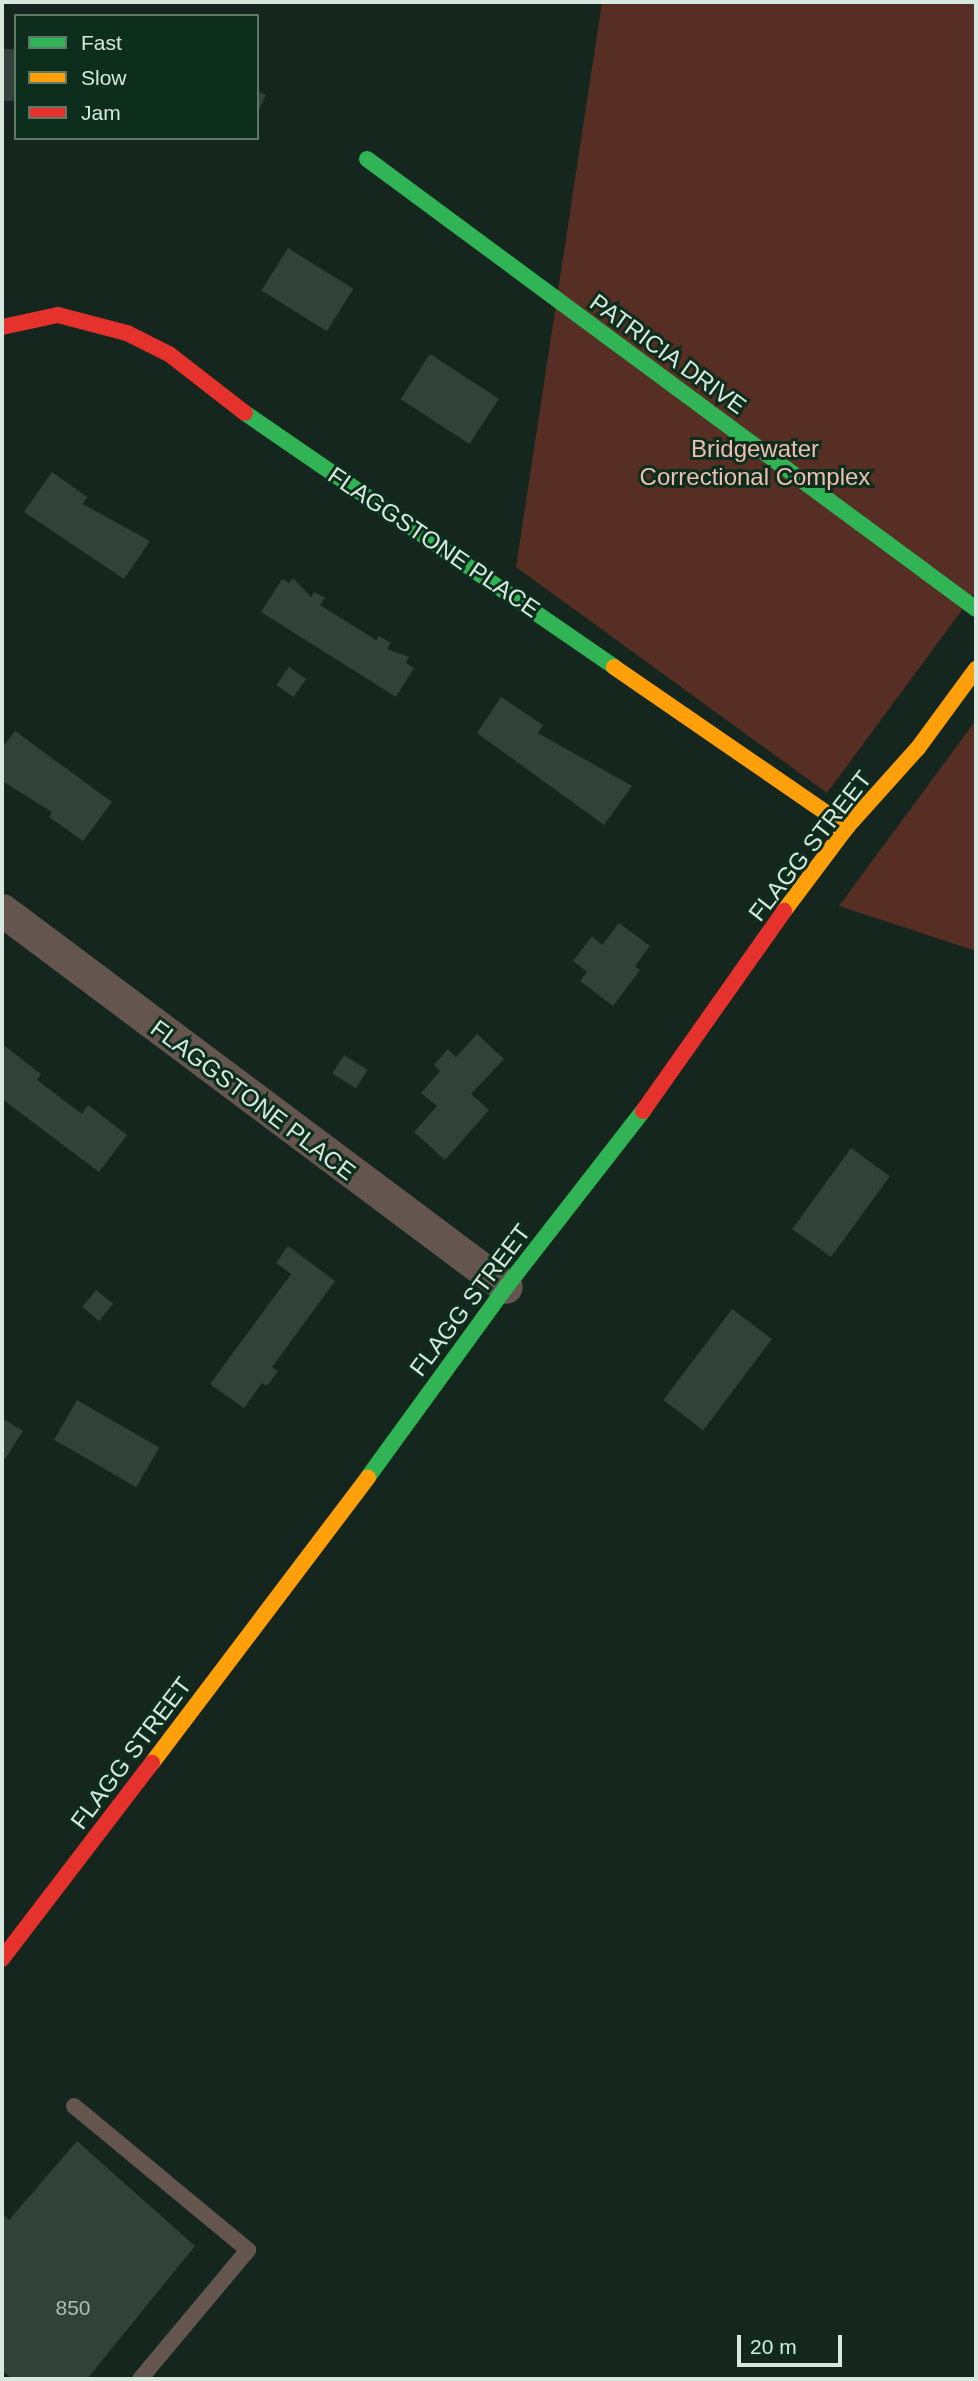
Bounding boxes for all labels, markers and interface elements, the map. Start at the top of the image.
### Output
legend [14,14,259,140]
text: Fast [81,31,122,54]
text: Slow [81,66,127,89]
text: Jam [81,101,121,124]
street label: PATRICIA DRIVE [584,287,752,421]
park label: Bridgewater Correctional Complex [640,435,870,491]
street label: FLAGGSTONE PLACE [323,460,545,624]
street label: FLAGG STREET [742,765,878,927]
street label: FLAGGSTONE PLACE [145,1014,361,1186]
street label: FLAGG STREET [404,1218,536,1382]
street label: FLAGG STREET [65,1671,197,1835]
house number: 850 [55,2295,91,2321]
scale bar [740,2322,845,2366]
text: 20 m [750,2335,797,2358]

